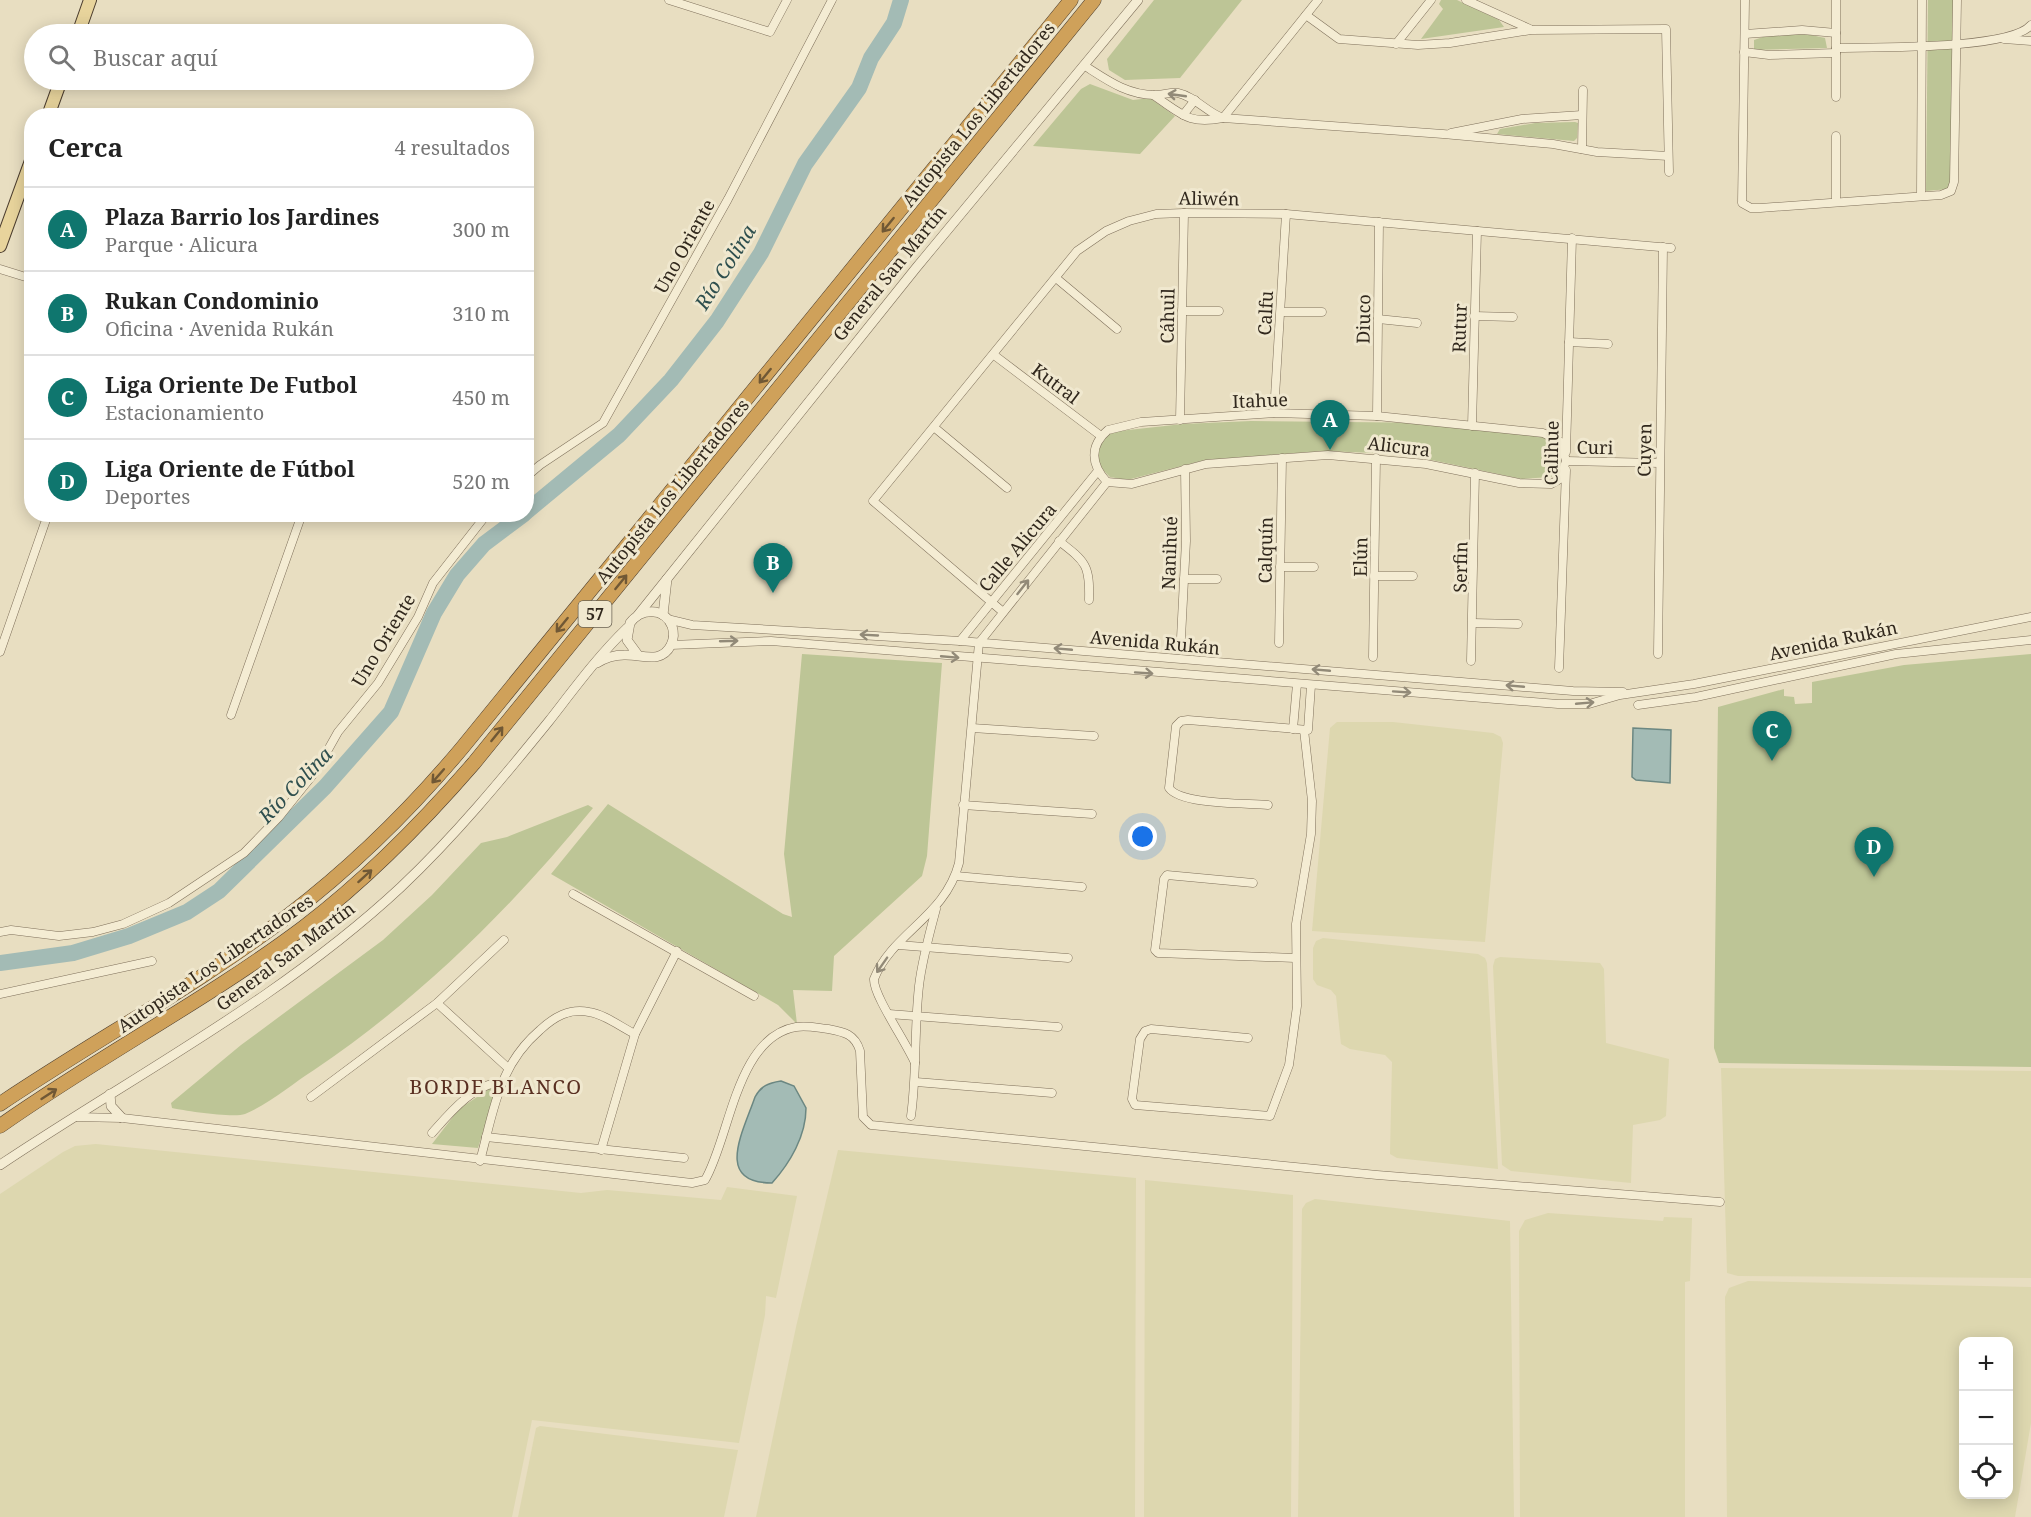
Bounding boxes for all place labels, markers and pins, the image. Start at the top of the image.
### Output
pin: A [1310,400,1350,450]
pin: B [754,544,792,593]
pin: C [1752,712,1792,761]
pin: D [1854,828,1894,877]

